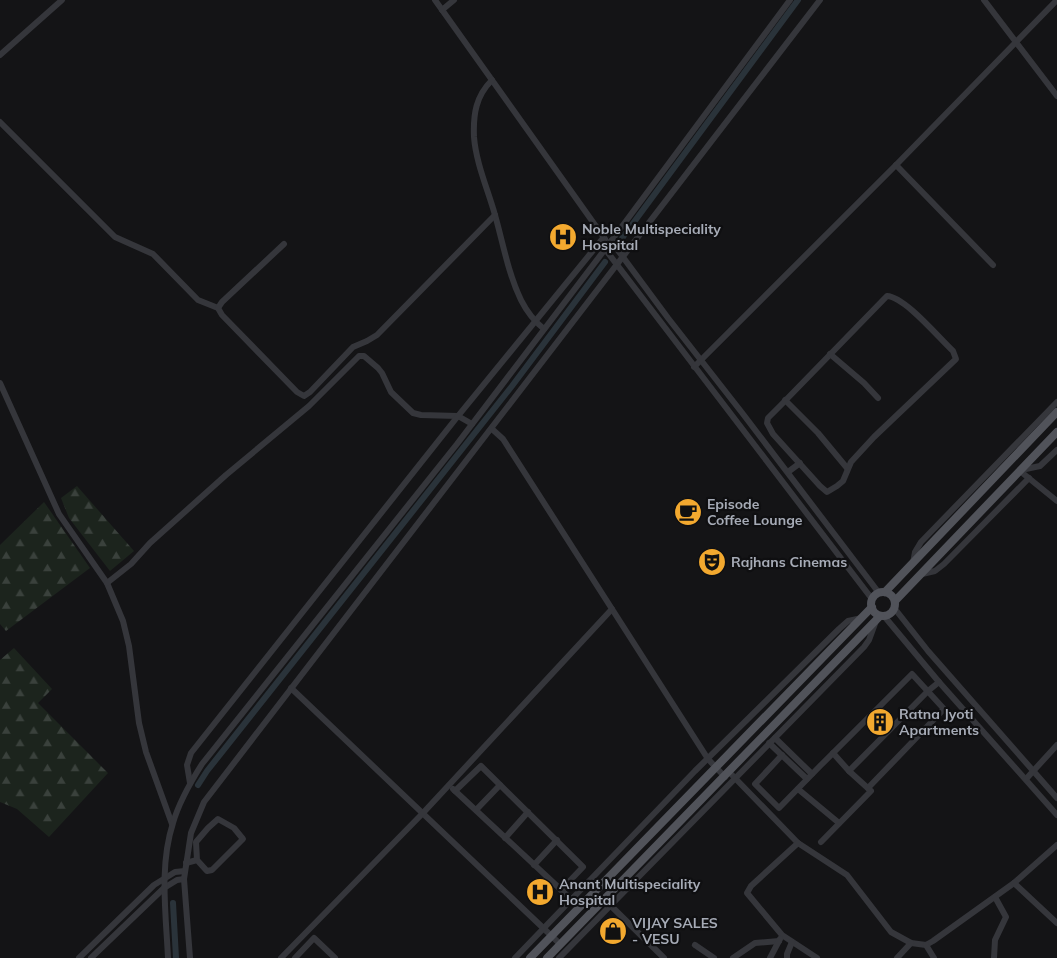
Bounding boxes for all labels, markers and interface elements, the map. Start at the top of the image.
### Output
place label: Noble Multispeciality Hospital [582,220,721,254]
hospital icon: Noble Multispeciality Hospital [548,222,578,252]
place label: Episode Coffee Lounge [707,495,803,529]
cafe icon: Episode Coffee Lounge [673,497,703,527]
theatre icon: Rajhans Cinemas [697,547,727,577]
place label: Rajhans Cinemas [731,553,847,571]
place label: Ratna Jyoti Apartments [899,705,979,739]
building icon: Ratna Jyoti Apartments [865,707,895,737]
place label: Anant Multispeciality Hospital [559,875,701,909]
hospital icon: Anant Multispeciality Hospital [525,877,555,907]
place label: VIJAY SALES - VESU [631,914,718,948]
shop icon: VIJAY SALES - VESU [598,916,628,946]

